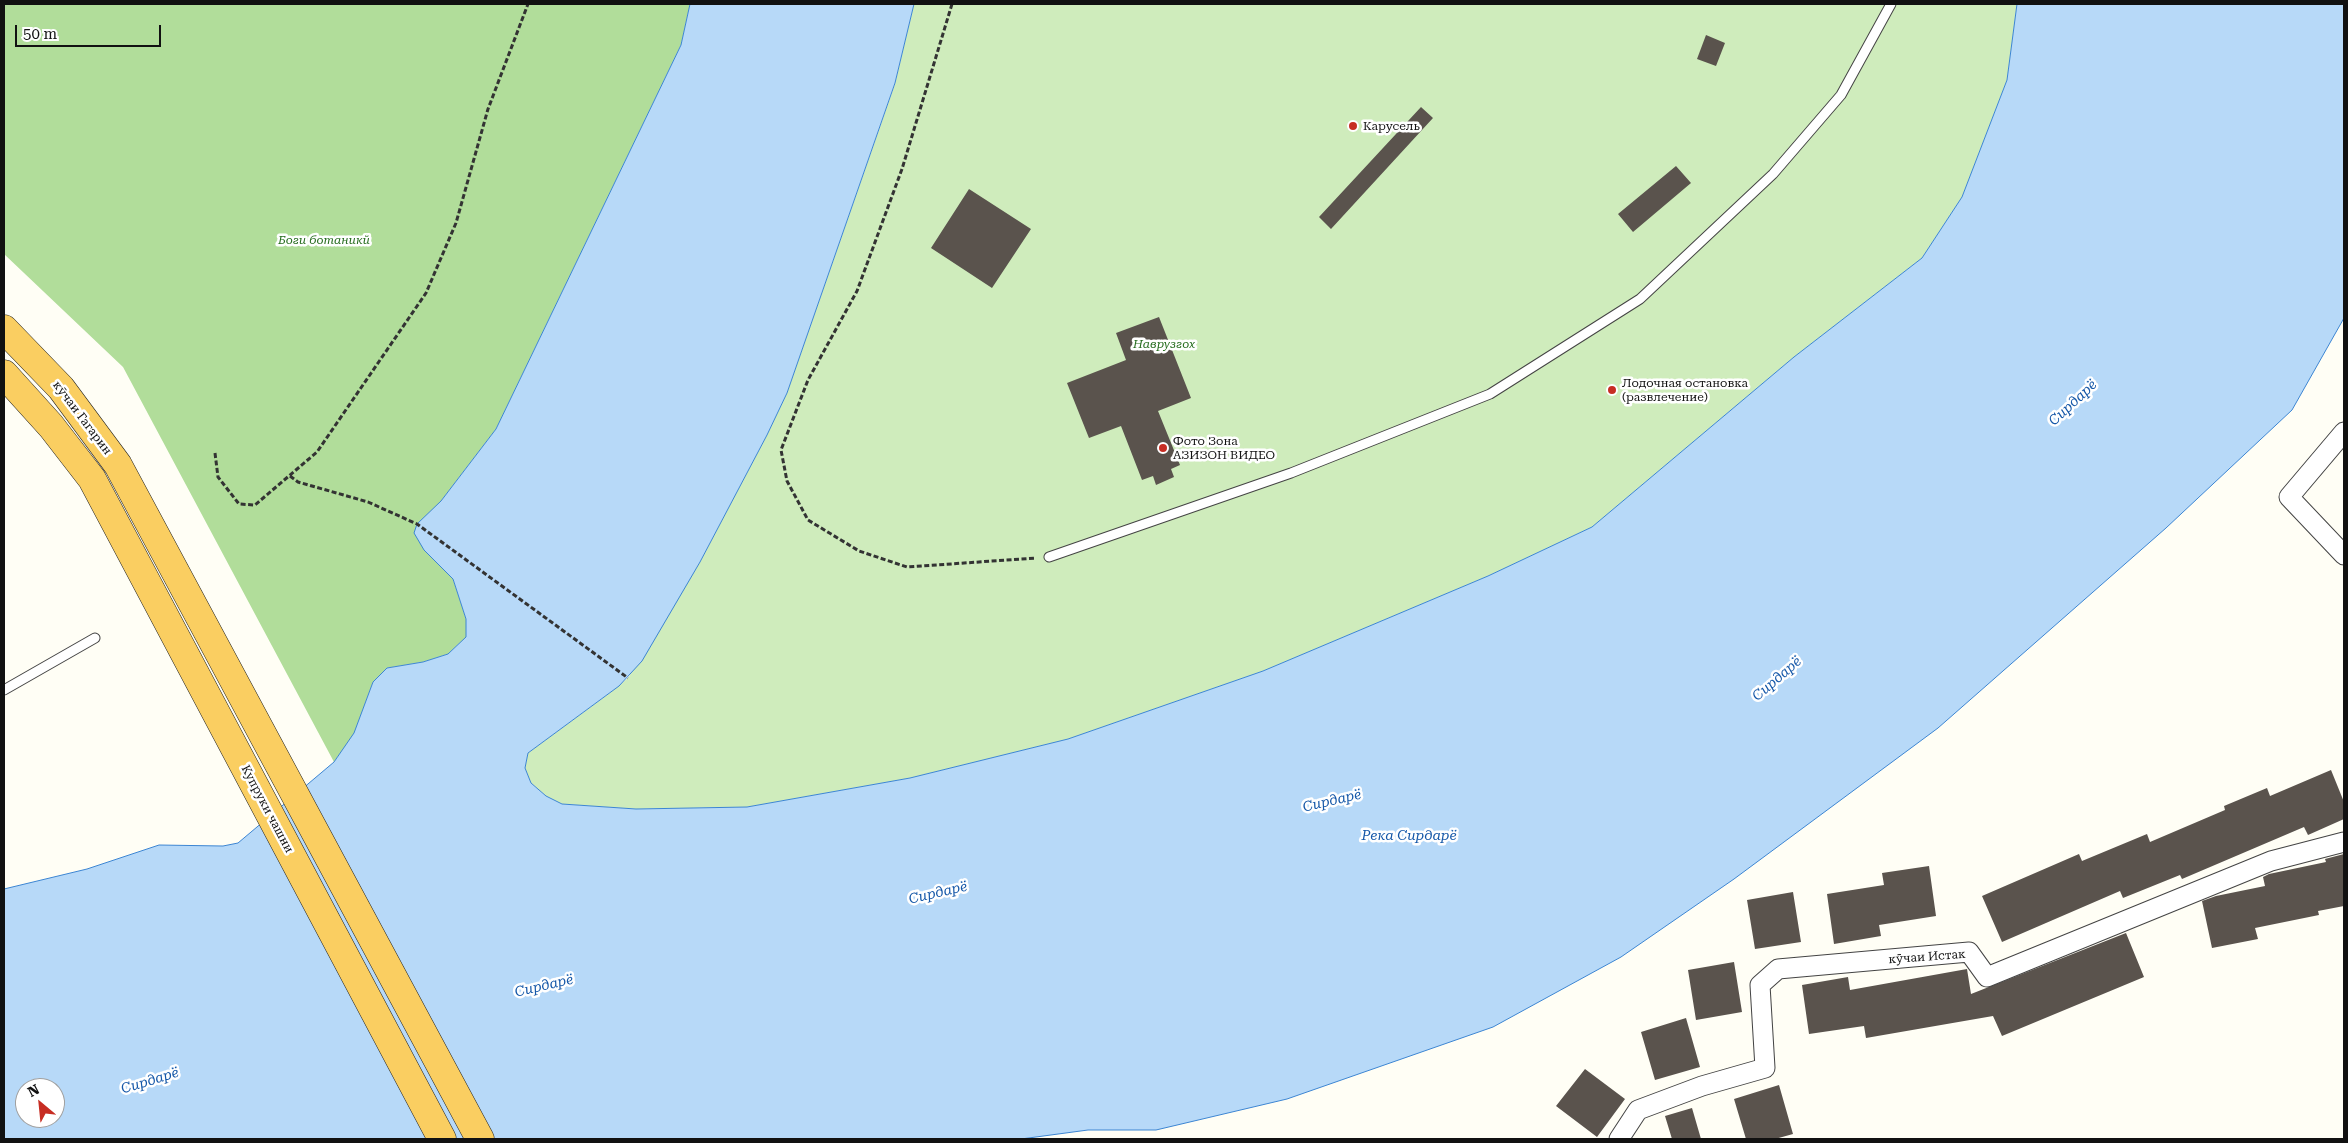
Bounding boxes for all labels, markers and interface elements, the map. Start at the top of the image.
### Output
scale bar [18,15,164,47]
text: 50 m [23,25,57,43]
place label: Карусель [1363,119,1420,133]
marker: Карусель [1347,120,1359,132]
park label: Боги ботаникй [278,233,370,247]
park label: Наврузгох [1133,337,1195,351]
place label: Лодочная остановка (развлечение) [1622,376,1748,404]
water label: Сирдарё [2046,377,2100,429]
street label: кӯчаи Гагарин [50,378,114,458]
marker: Лодочная остановка (развлечение) [1606,384,1618,396]
place label: Фото Зона АЗИЗОН ВИДЕО [1173,434,1275,462]
marker: Фото Зона АЗИЗОН ВИДЕО [1157,442,1169,454]
water label: Сирдарё [1749,653,1805,705]
street label: Купруки чашни [238,763,296,855]
water label: Сирдарё [1301,786,1363,816]
water label: Река Сирдарё [1361,828,1457,844]
water label: Сирдарё [907,878,969,908]
street label: кӯчаи Истак [1888,947,1966,967]
water label: Сирдарё [513,971,575,1001]
water label: Сирдарё [119,1064,181,1098]
north arrow [15,1078,65,1128]
text: N [25,1081,42,1100]

